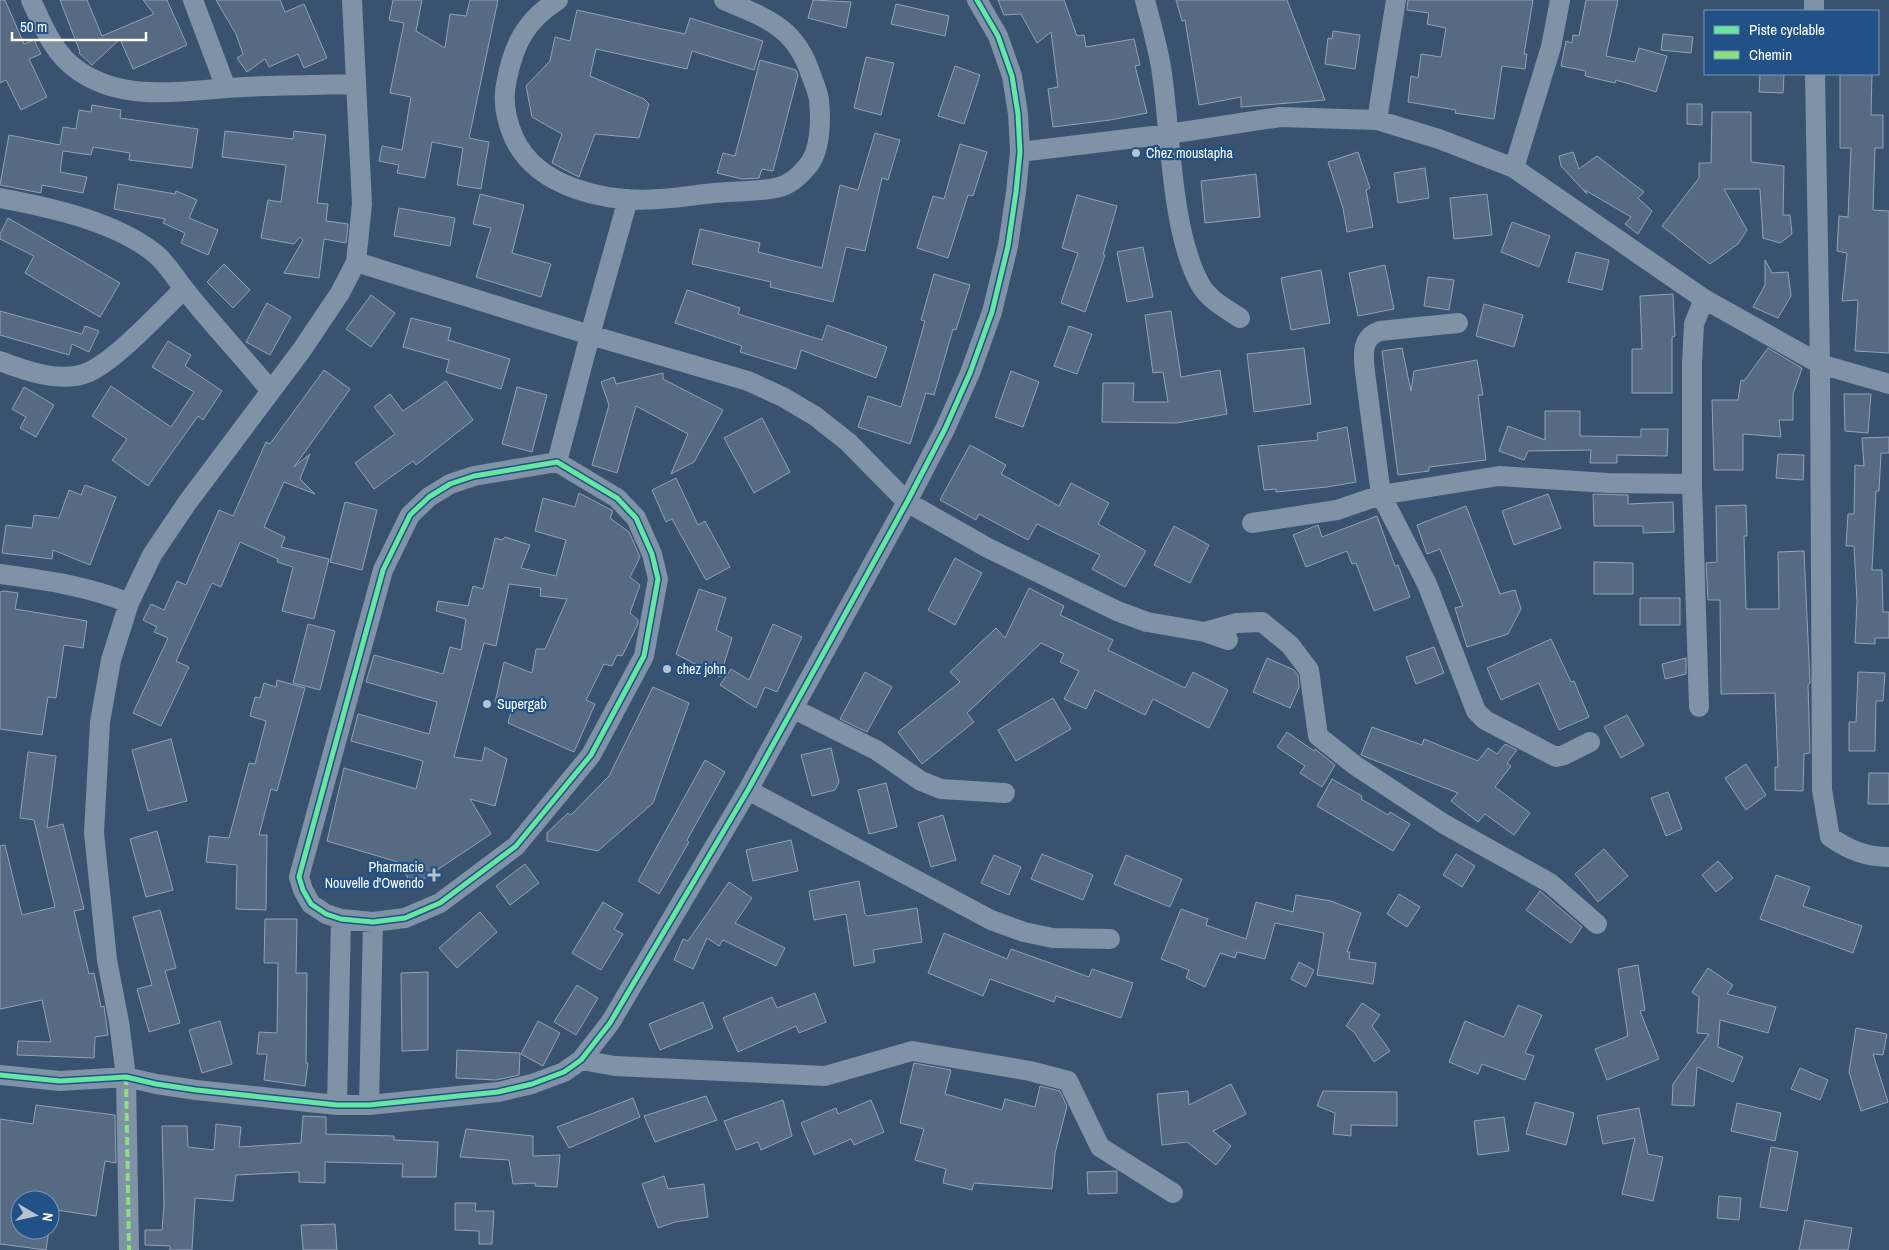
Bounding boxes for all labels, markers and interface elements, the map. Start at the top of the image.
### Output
scale bar [12,10,146,42]
legend [1704,10,1879,75]
text: 50 m [20,16,47,37]
text: Piste cyclable [1749,19,1825,40]
text: Chemin [1749,44,1792,65]
place label: Chez moustapha [1146,144,1233,162]
marker: Chez moustapha [1130,147,1142,159]
place label: chez john [677,660,726,678]
marker: chez john [661,663,673,675]
place label: Supergab [497,695,547,713]
marker: Supergab [481,698,493,710]
place label: Pharmacie Nouvelle d'Owendo [325,858,424,892]
marker: Pharmacie Nouvelle d'Owendo [428,869,440,881]
north arrow [10,1190,60,1240]
text: N [38,1212,57,1223]

